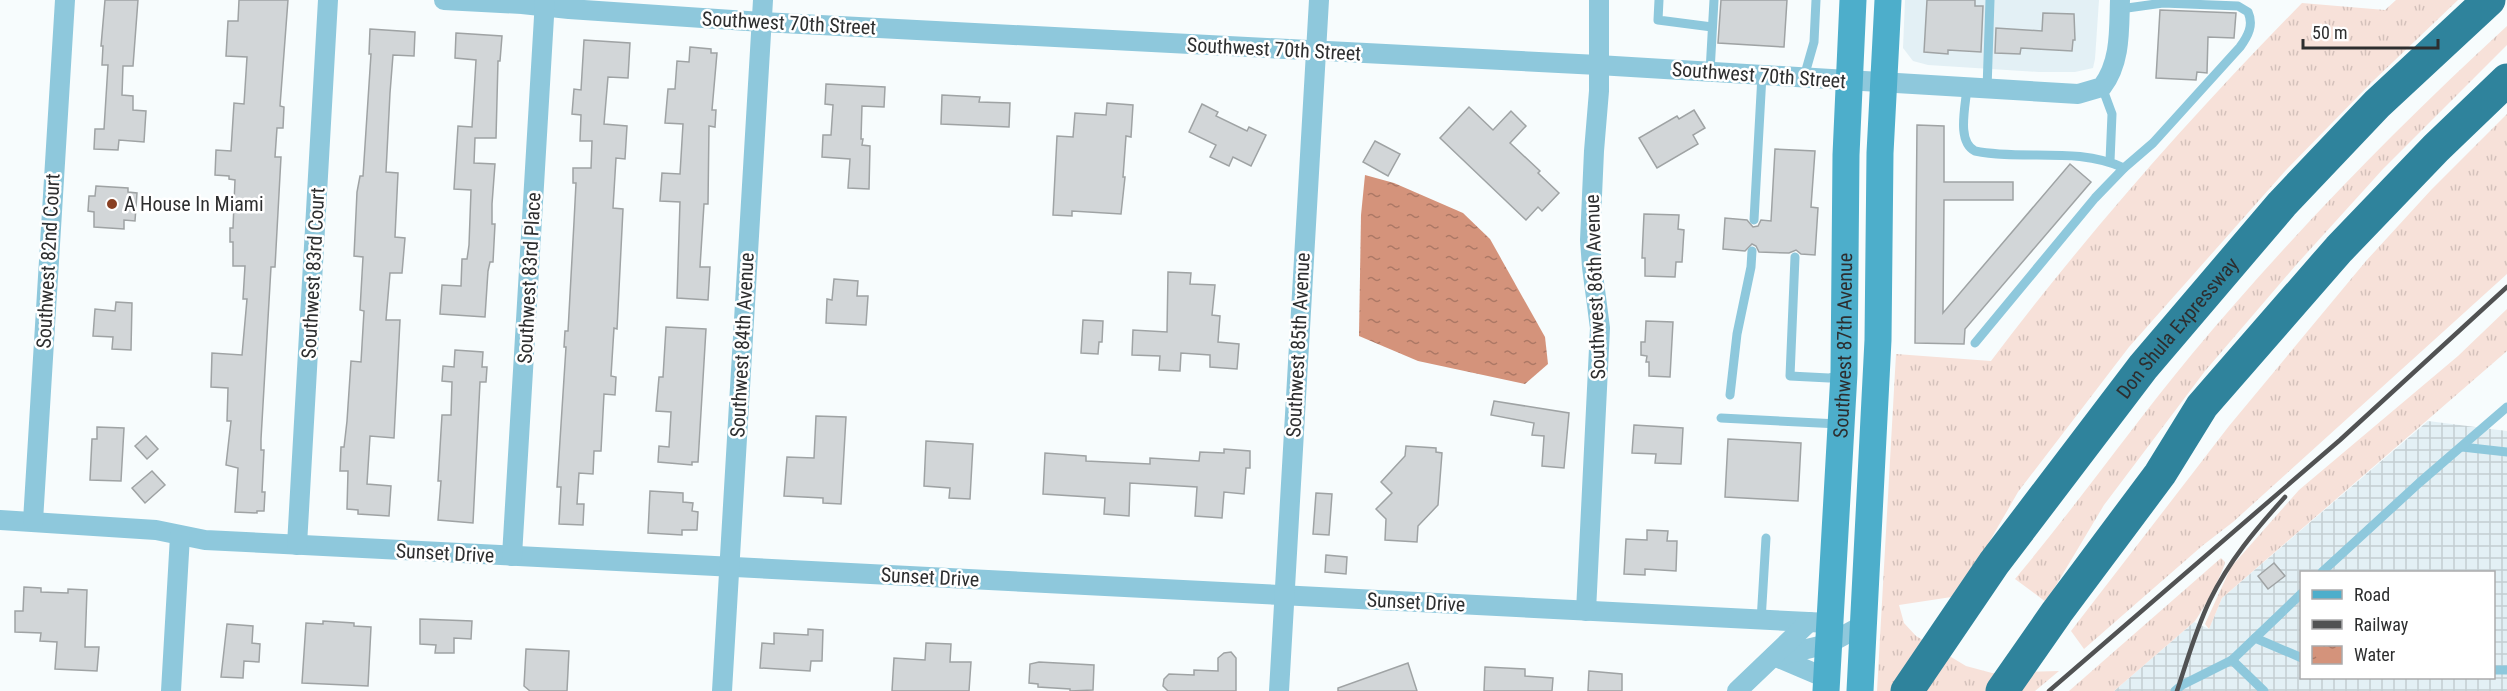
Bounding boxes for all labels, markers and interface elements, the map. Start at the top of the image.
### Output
street label: Southwest 70th Street [701,6,877,40]
scale bar [2303,12,2438,50]
text: 50 m [2312,22,2347,43]
street label: Southwest 70th Street [1186,32,1362,66]
street label: Southwest 70th Street [1671,57,1847,93]
street label: Southwest 82nd Court [31,173,65,349]
street label: Southwest 83rd Court [297,187,329,359]
place label: A House In Miami [124,192,264,216]
street label: Southwest 83rd Place [513,192,545,364]
street label: Southwest 86th Avenue [1580,194,1610,380]
marker: A House In Miami [105,197,119,211]
street label: Southwest 84th Avenue [725,252,759,438]
street label: Southwest 85th Avenue [1281,252,1315,438]
street label: Don Shula Expressway [2111,252,2243,403]
street label: Southwest 87th Avenue [1828,253,1857,439]
street label: Sunset Drive [395,538,495,568]
street label: Sunset Drive [880,562,980,592]
legend [2300,571,2495,679]
text: Road [2354,584,2390,605]
street label: Sunset Drive [1366,587,1466,617]
text: Railway [2354,614,2409,635]
text: Water [2354,644,2396,665]

